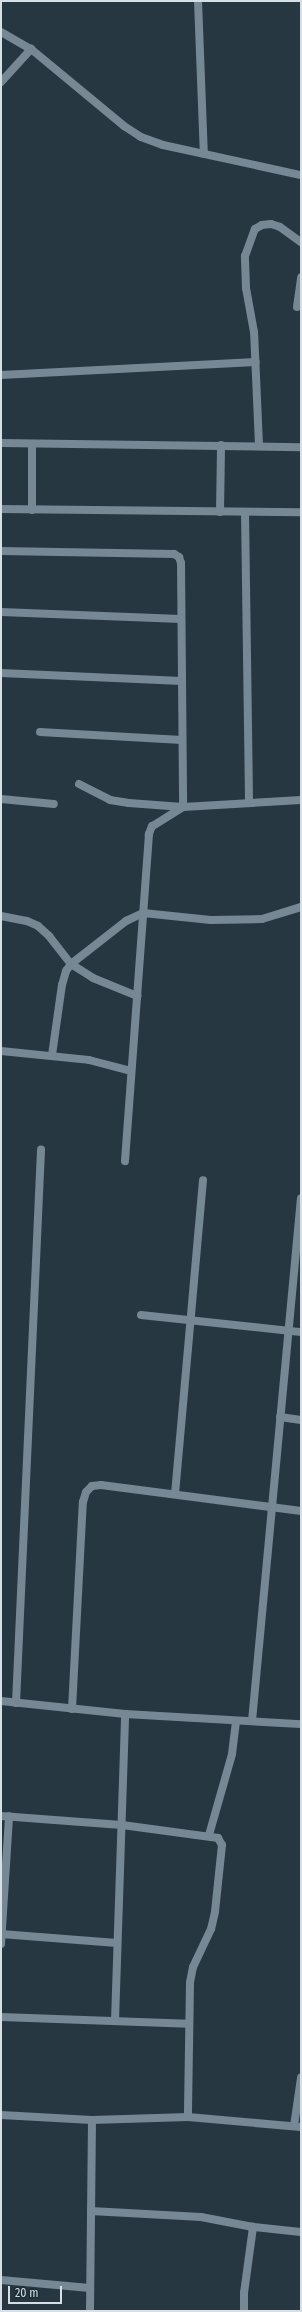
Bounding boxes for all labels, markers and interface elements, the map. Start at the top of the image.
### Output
scale bar [10,2278,64,2304]
text: 20 m [15,2286,39,2300]

